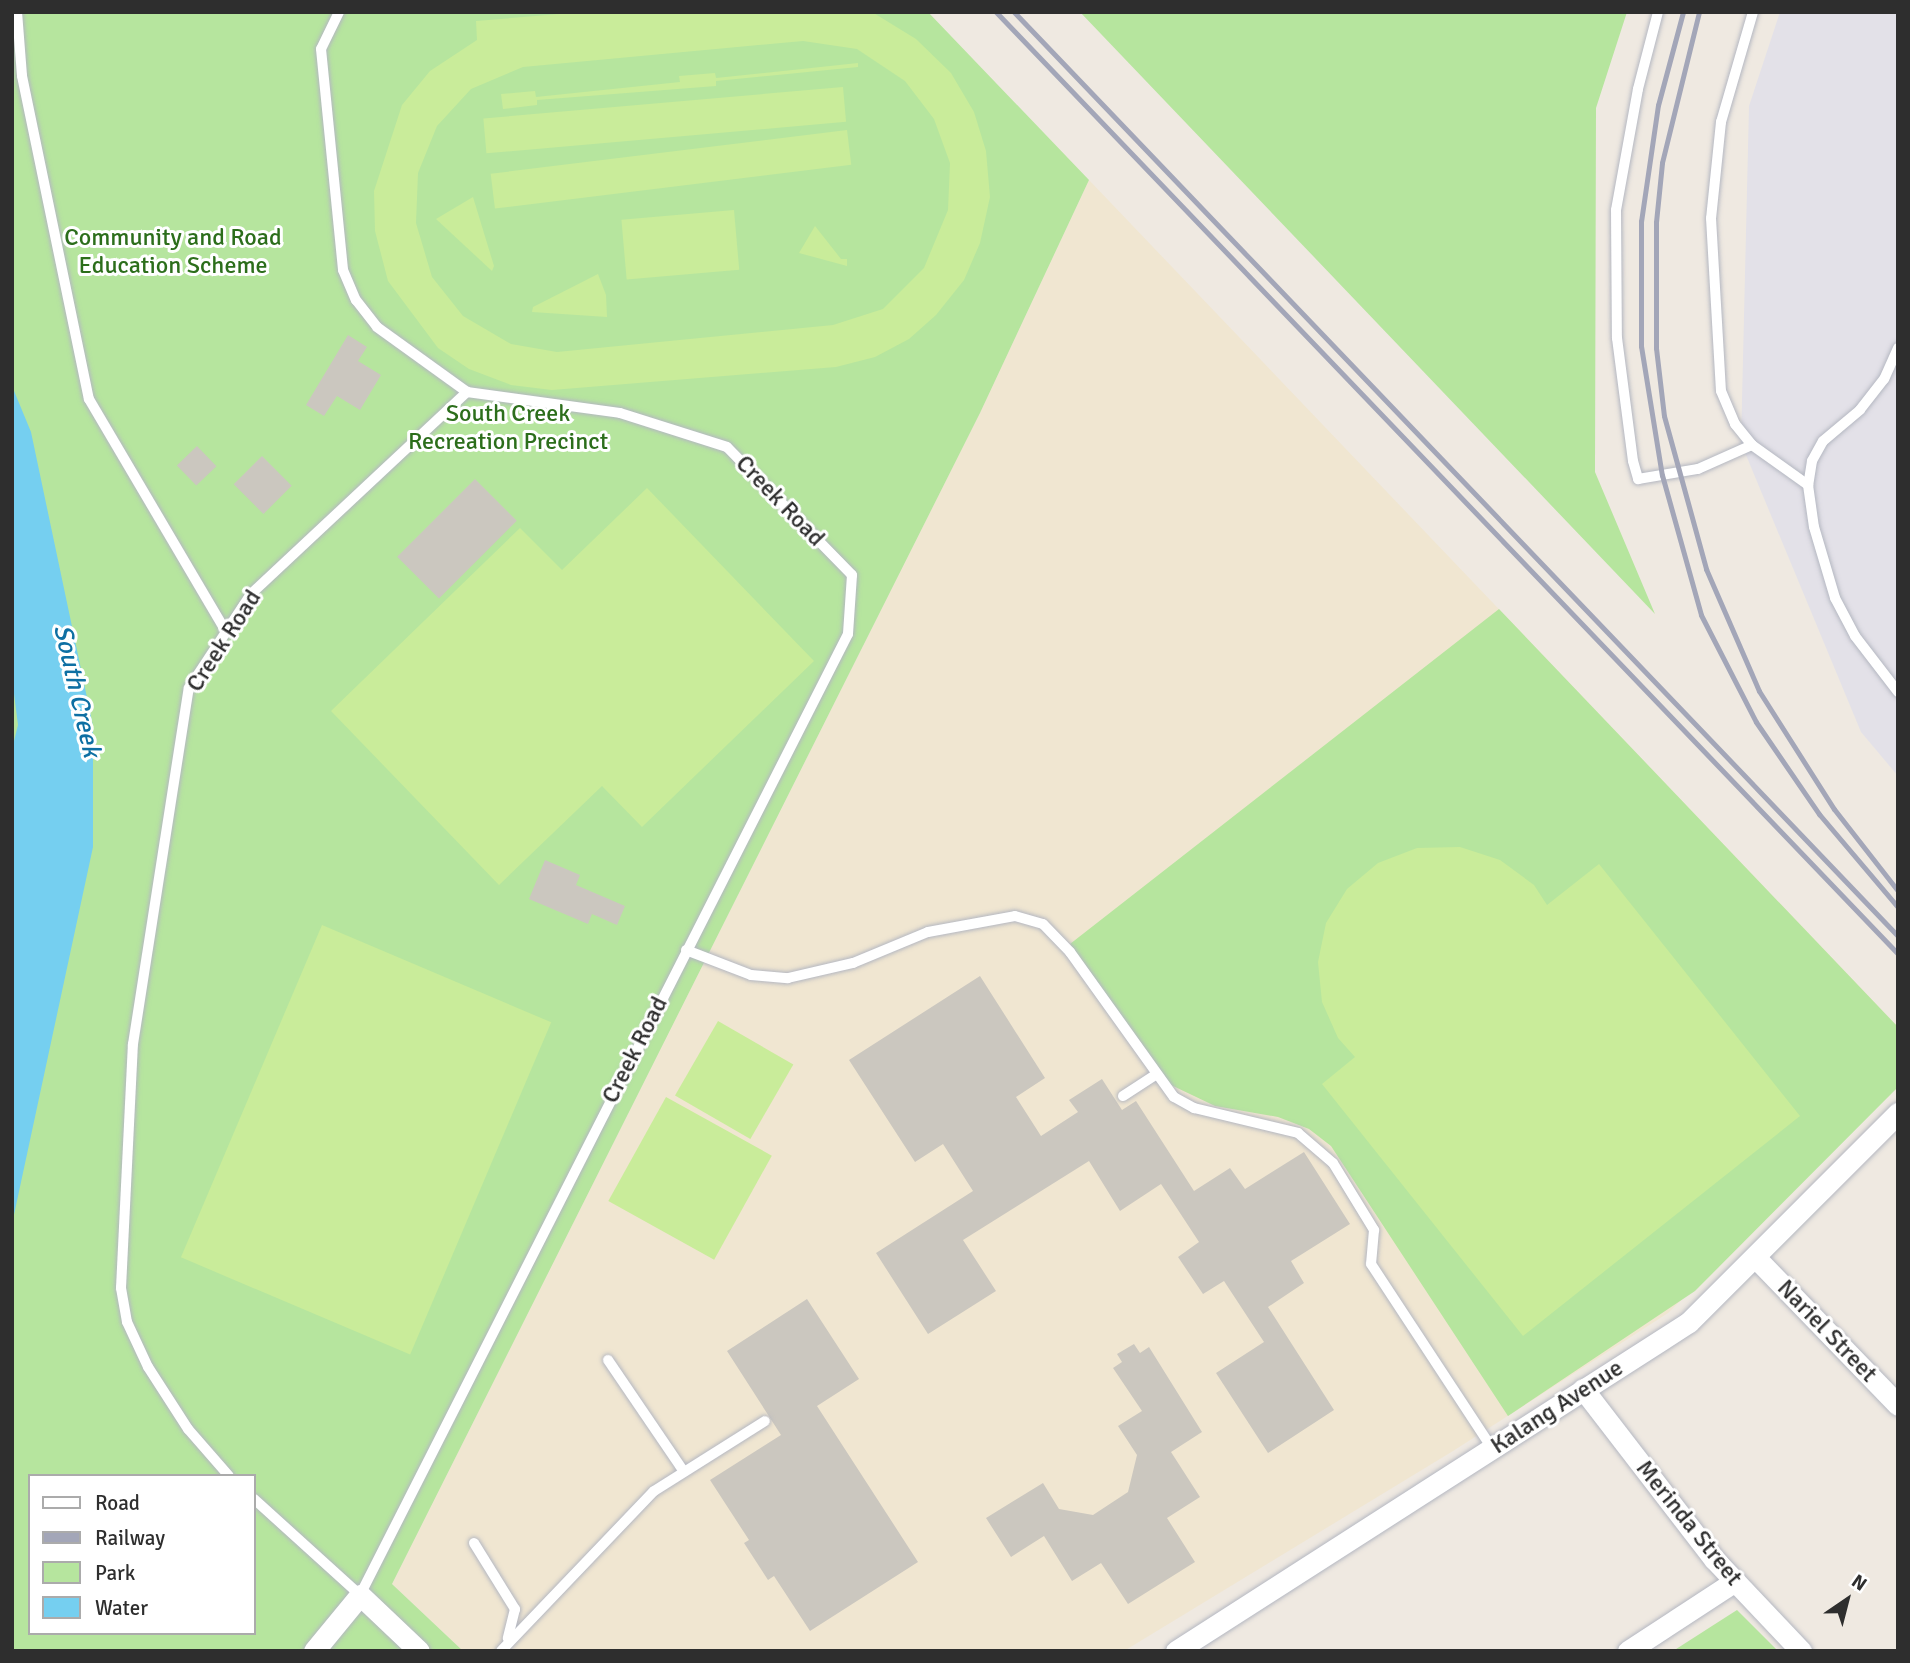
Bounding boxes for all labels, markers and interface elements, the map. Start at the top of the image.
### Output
park label: Community and Road Education Scheme [64,224,282,280]
park label: South Creek Recreation Precinct [408,400,608,456]
street label: Creek Road [729,449,831,553]
street label: Creek Road [180,585,268,697]
water label: South Creek [46,622,106,760]
street label: Creek Road [596,992,674,1108]
street label: Nariel Street [1771,1274,1883,1388]
street label: Kalang Avenue [1485,1354,1629,1460]
street label: Merinda Street [1630,1455,1748,1591]
legend [28,1474,256,1635]
text: Road [95,1490,140,1516]
text: Railway [95,1525,165,1551]
text: Park [95,1560,135,1586]
north arrow [1812,1565,1882,1635]
text: N [1847,1569,1871,1596]
text: Water [95,1595,148,1621]

